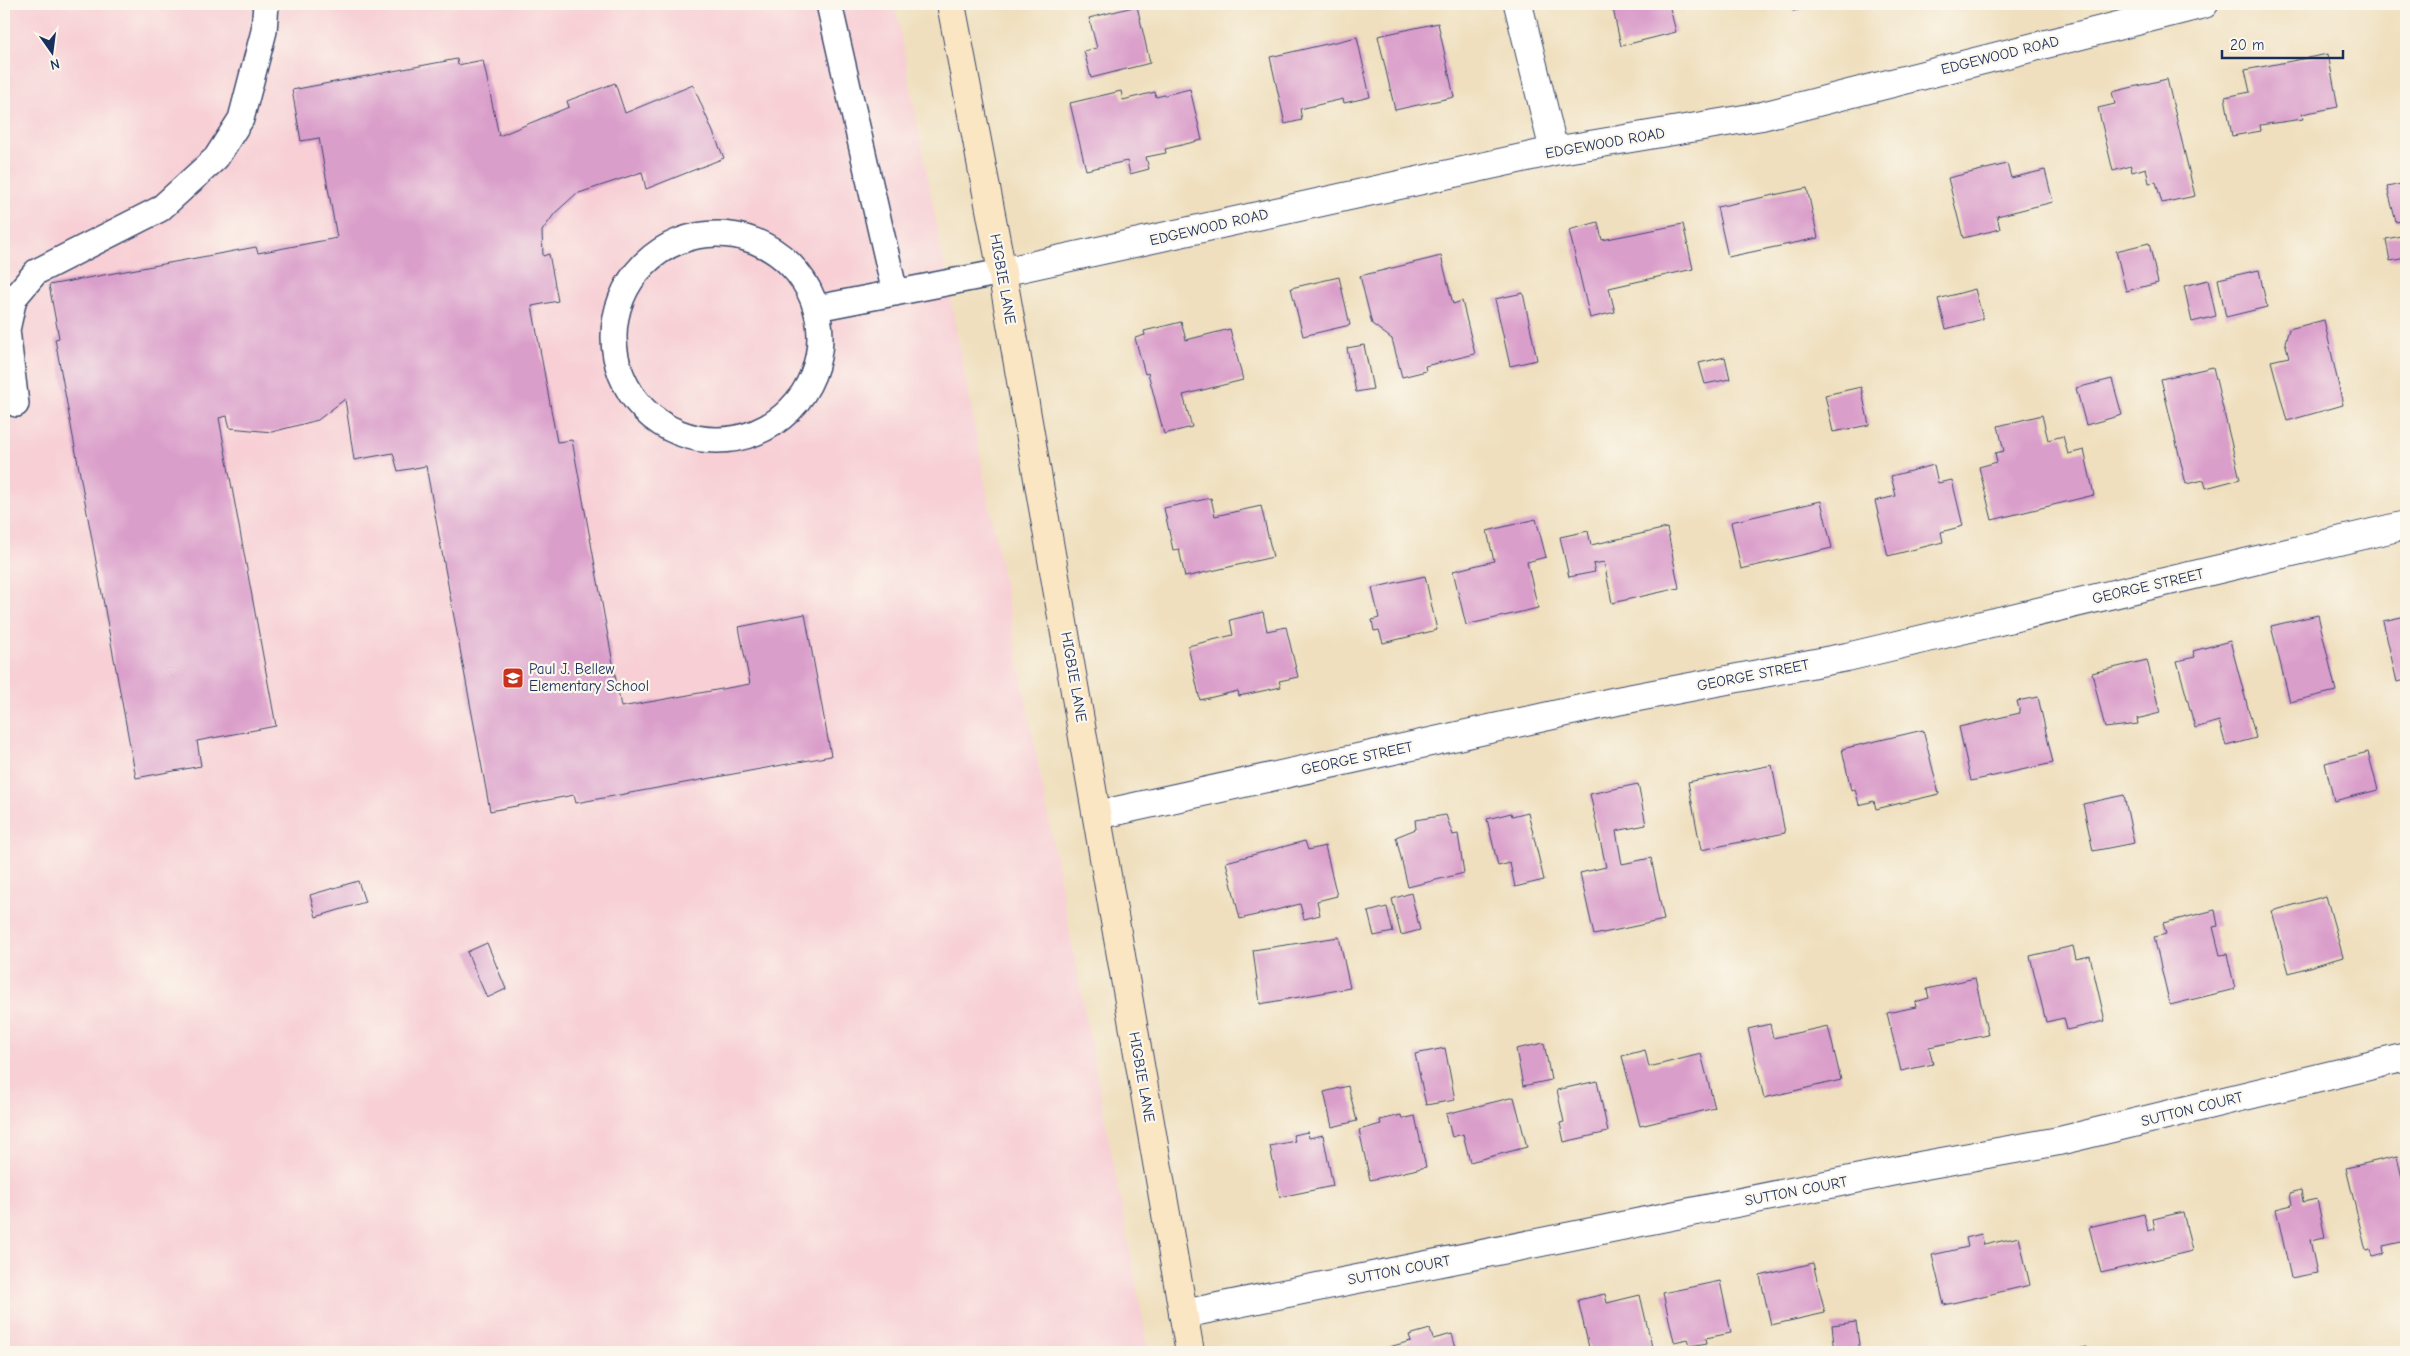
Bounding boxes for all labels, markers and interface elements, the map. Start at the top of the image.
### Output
north arrow [28,28,78,78]
scale bar [2222,28,2344,60]
street label: EDGEWOOD ROAD [1939,32,2061,78]
text: 20 m [2230,36,2264,54]
text: N [49,55,62,73]
street label: EDGEWOOD ROAD [1544,124,1666,162]
street label: EDGEWOOD ROAD [1148,205,1270,249]
street label: HIGBIE LANE [986,232,1020,326]
street label: GEORGE STREET [2090,564,2206,608]
street label: HIGBIE LANE [1057,630,1091,724]
street label: GEORGE STREET [1695,655,1811,695]
place label: Paul J. Bellew Elementary School [529,660,649,695]
school or university icon: Paul J. Bellew Elementary School [501,666,525,690]
street label: GEORGE STREET [1299,737,1415,779]
street label: HIGBIE LANE [1125,1030,1159,1124]
street label: SUTTON COURT [2139,1088,2245,1130]
street label: SUTTON COURT [1743,1172,1849,1210]
street label: SUTTON COURT [1346,1251,1452,1289]

